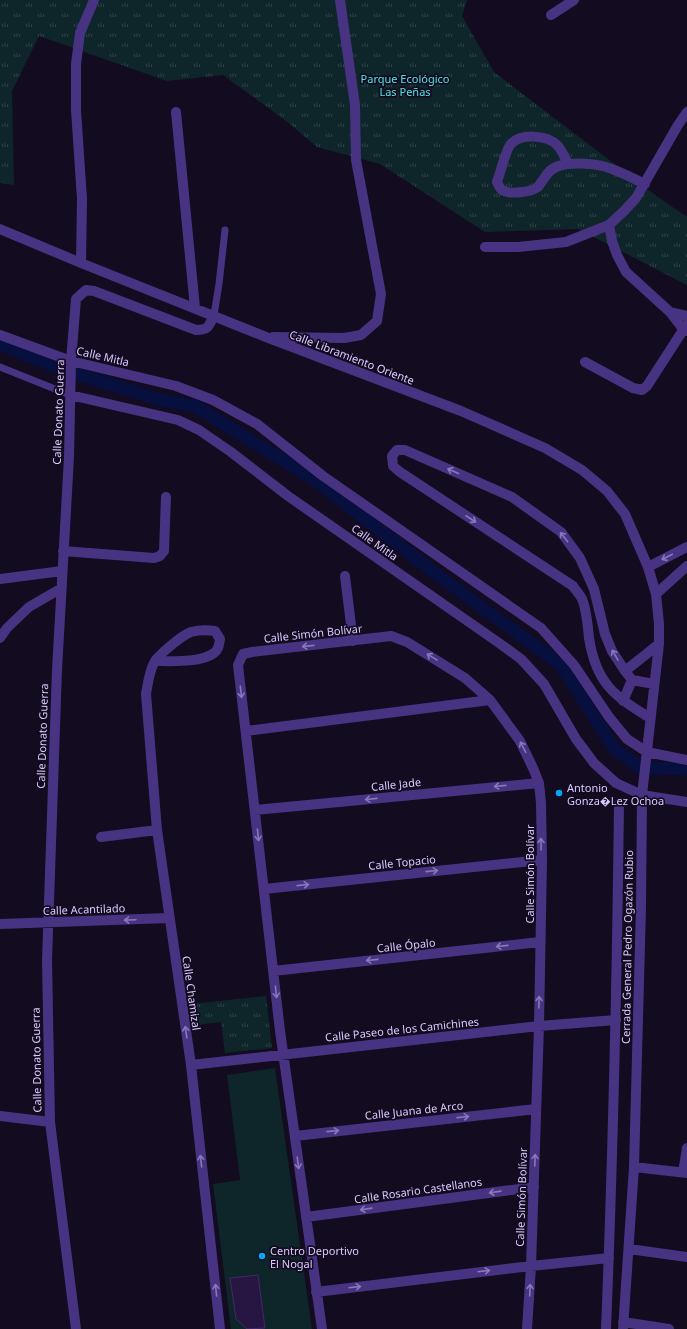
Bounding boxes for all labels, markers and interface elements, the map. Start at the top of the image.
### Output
park label: Parque Ecológico Las Peñas [361,71,450,99]
street label: Calle Libramiento Oriente [287,326,417,388]
street label: Calle Mitla [75,343,131,369]
street label: Calle Donato Guerra [49,359,67,465]
one-way arrow [447,467,459,474]
one-way arrow [465,515,476,523]
street label: Calle Mitla [349,520,401,564]
one-way arrow [559,531,568,542]
one-way arrow [662,554,674,561]
street label: Calle Simón Bolívar [263,620,364,646]
one-way arrow [302,642,315,650]
one-way arrow [610,649,618,661]
one-way arrow [426,653,438,661]
street label: Calle Donato Guerra [33,683,51,789]
one-way arrow [238,685,245,698]
one-way arrow [519,741,526,753]
street label: Calle Jade [370,774,422,794]
place label: Antonio Gonza�Lez Ochoa [567,780,664,808]
one-way arrow [494,783,507,790]
marker: Antonio Gonza�Lez Ochoa [554,788,564,798]
one-way arrow [365,795,378,803]
street label: Calle Simón Bolívar [522,824,537,924]
one-way arrow [254,828,261,841]
one-way arrow [537,838,545,851]
street label: Cerrada General Pedro Ogazón Rubio [618,850,636,1044]
street label: Calle Topacio [368,851,437,873]
one-way arrow [425,868,438,875]
one-way arrow [296,881,309,889]
street label: Calle Acantilado [43,900,126,918]
one-way arrow [124,916,137,923]
street label: Calle Ópalo [376,934,436,956]
one-way arrow [496,943,509,950]
street label: Calle Chamizal [179,955,205,1031]
one-way arrow [366,957,379,964]
one-way arrow [272,985,280,998]
one-way arrow [536,996,543,1009]
street label: Calle Donato Guerra [28,1007,44,1113]
street label: Calle Paseo de los Camichines [324,1013,480,1045]
one-way arrow [182,1026,190,1039]
street label: Calle Juana de Arco [364,1097,464,1123]
one-way arrow [456,1113,469,1121]
one-way arrow [326,1127,339,1135]
street label: Calle Simón Bolívar [512,1147,530,1247]
one-way arrow [531,1154,538,1167]
one-way arrow [198,1155,205,1168]
one-way arrow [294,1156,302,1169]
street label: Calle Rosario Castellanos [353,1174,483,1206]
one-way arrow [489,1188,502,1196]
one-way arrow [360,1205,373,1213]
place label: Centro Deportivo El Nogal [270,1243,359,1271]
marker: Centro Deportivo El Nogal [257,1251,267,1261]
one-way arrow [477,1268,490,1275]
one-way arrow [348,1283,361,1291]
one-way arrow [212,1284,219,1297]
one-way arrow [526,1284,533,1297]

